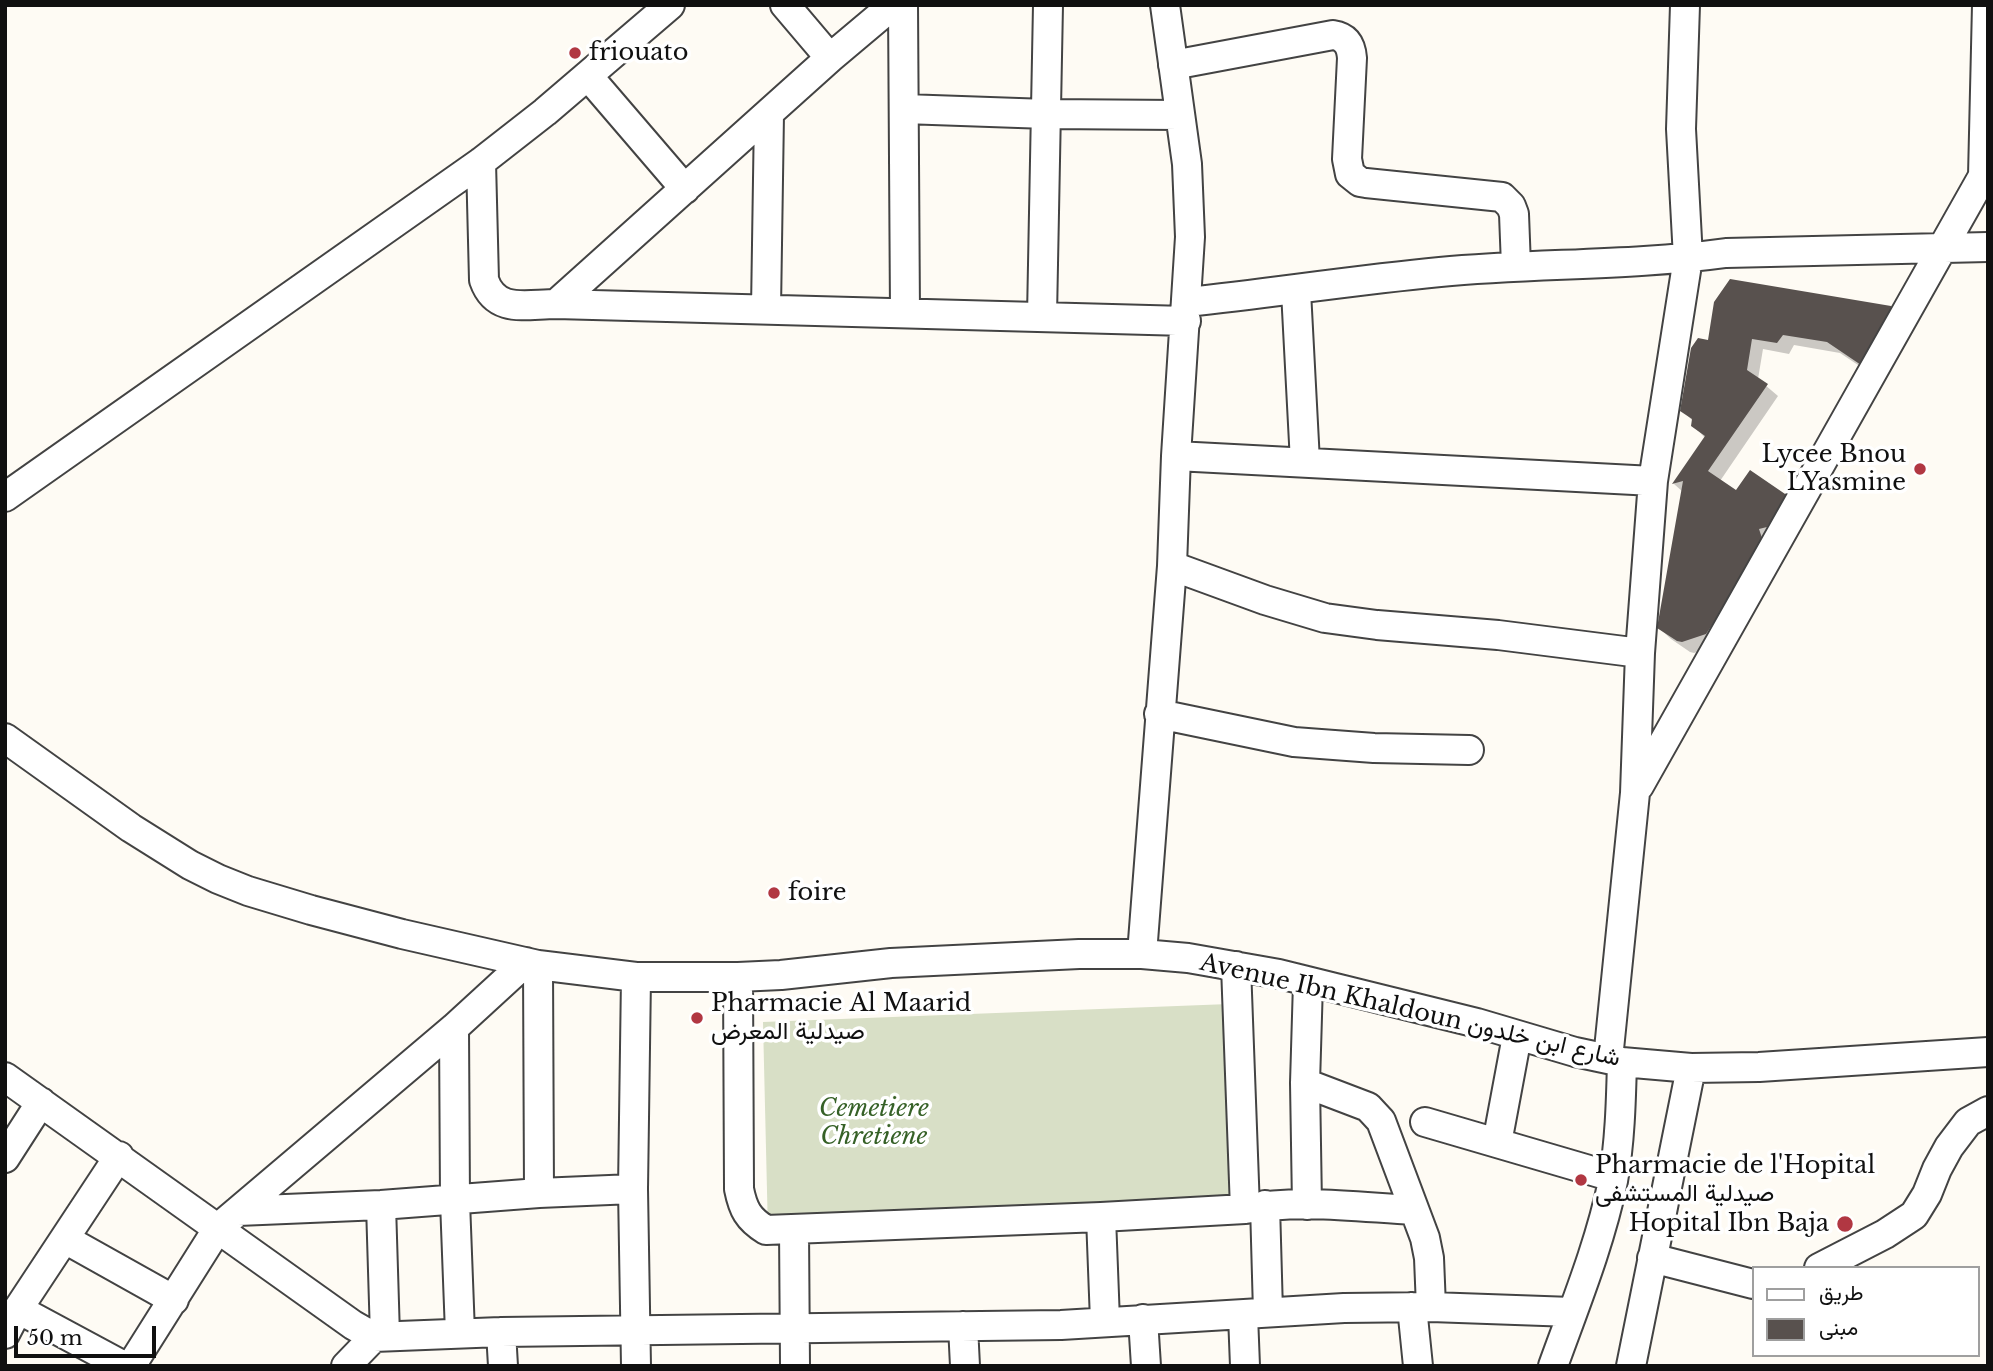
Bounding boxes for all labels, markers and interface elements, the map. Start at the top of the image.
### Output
place label: friouato [589,39,688,67]
marker: friouato [567,45,583,61]
place label: Lycee Bnou LYasmine [1762,441,1906,497]
marker: Lycee Bnou LYasmine [1912,461,1928,477]
place label: foire [788,879,846,907]
marker: foire [766,885,782,901]
street label: Avenue Ibn Khaldoun شارع ابن خلدون [1197,949,1623,1073]
place label: Pharmacie Al Maarid صيدلية المعرض [711,990,971,1046]
marker: Pharmacie Al Maarid صيدلية المعرض [689,1010,705,1026]
park label: Cemetiere Chretiene [819,1095,929,1151]
place label: Pharmacie de l'Hopital صيدلية المستشفى [1595,1152,1875,1208]
marker: Pharmacie de l'Hopital صيدلية المستشفى [1573,1172,1589,1188]
place label: Hopital Ibn Baja [1629,1210,1829,1238]
marker: Hopital Ibn Baja [1835,1214,1855,1234]
legend [1752,1266,1979,1357]
text: طريق [1819,1280,1864,1306]
scale bar [18,1312,159,1356]
text: مبنى [1819,1315,1858,1341]
text: 50 m [27,1325,82,1351]

